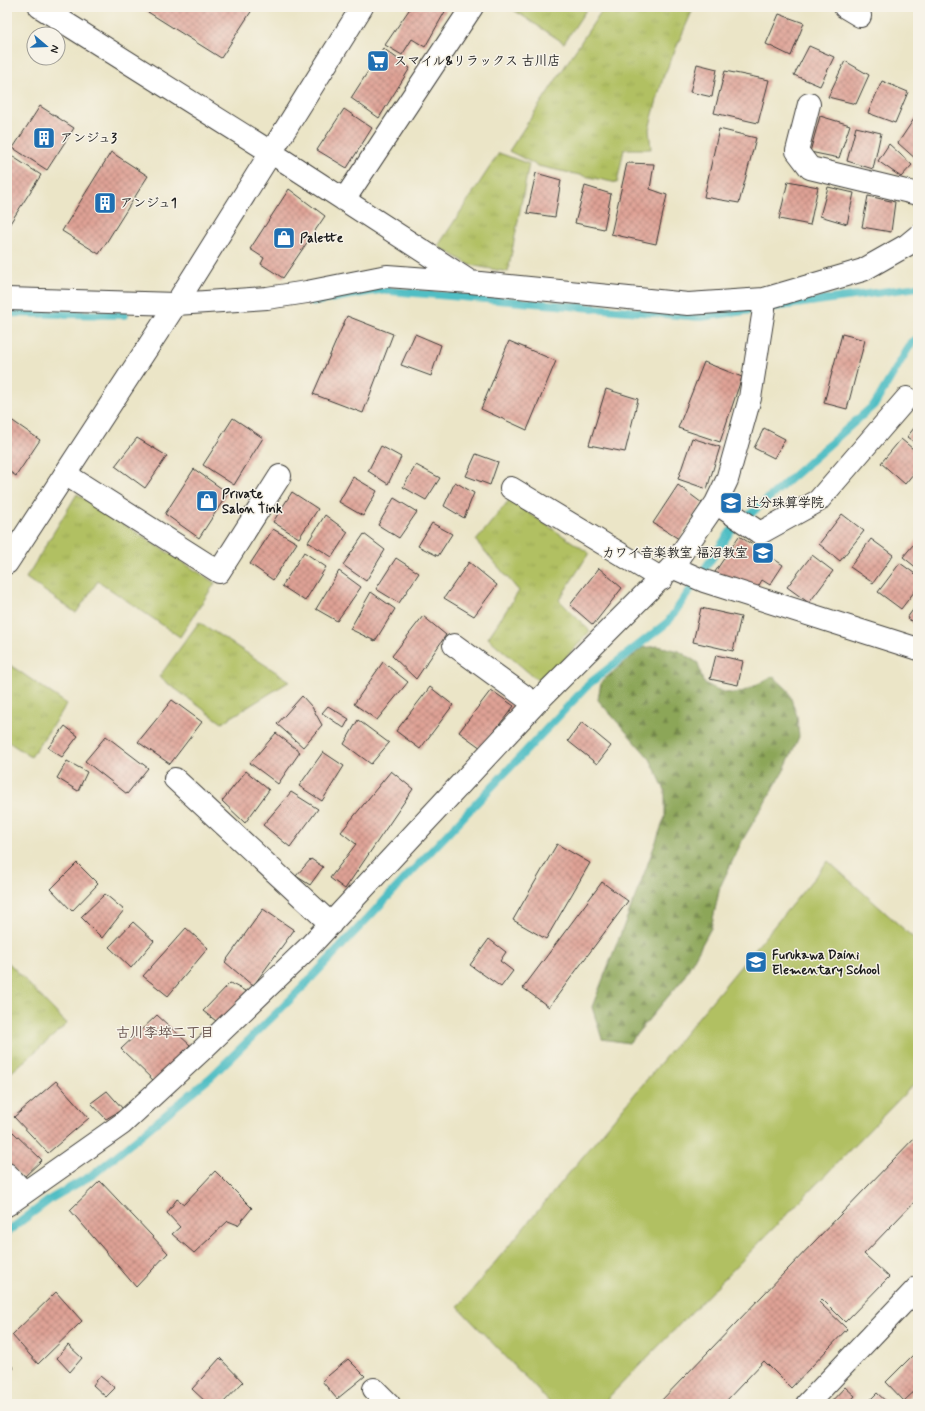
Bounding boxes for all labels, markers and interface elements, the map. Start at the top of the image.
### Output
north arrow [26,26,66,66]
text: N [47,43,62,55]
supermarket icon: スマイル&リラックス 古川店 [365,48,391,74]
place label: スマイル&リラックス 古川店 [394,53,560,70]
building icon: アンジュ3 [31,125,57,151]
place label: アンジュ3 [60,130,117,147]
building icon: アンジュ1 [92,190,118,216]
place label: アンジュ1 [120,195,177,212]
shop icon: Palette [271,225,297,251]
place label: Palette [300,230,344,247]
place label: Private Salon Tink [222,486,283,518]
shop icon: Private Salon Tink [194,488,220,514]
school or university icon: 辻分珠算学院 [718,490,744,516]
place label: 辻分珠算学院 [746,495,824,512]
school or university icon: カワイ音楽教室 福沼教室 [750,540,776,566]
place label: カワイ音楽教室 福沼教室 [602,545,748,562]
place label: Furukawa Daini Elementary School [772,947,880,979]
school or university icon: Furukawa Daini Elementary School [743,949,769,975]
district label: 古川李埣二丁目 [116,1024,214,1042]

